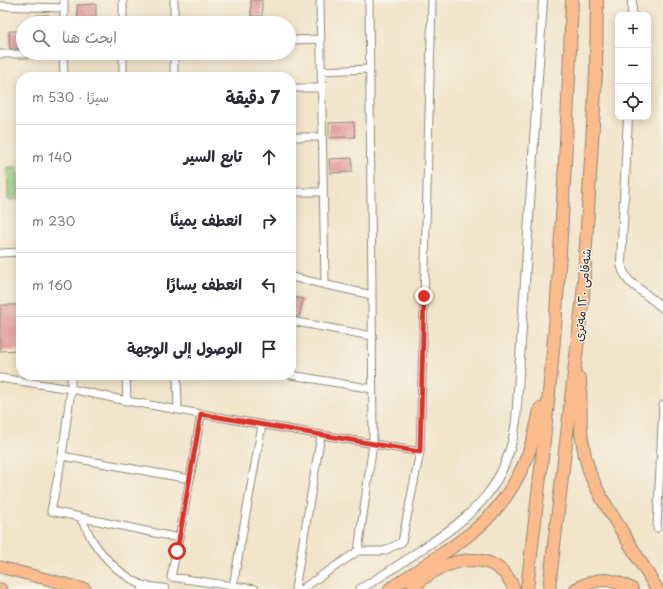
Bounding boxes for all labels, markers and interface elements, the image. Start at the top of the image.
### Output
map controls [615,12,651,120]
button: + [615,12,651,48]
search box [16,16,296,60]
text: ابحث هنا [62,25,117,48]
icon: search [30,27,52,49]
button: − [615,48,651,84]
text: 7 دقيقة [226,84,280,110]
button: locate [615,84,651,120]
text: سيرًا · 530 m [32,87,109,106]
text: تابع السير [184,144,242,167]
icon: ahead [258,146,280,168]
text: 140 m [32,147,72,166]
text: انعطف يمينًا [170,208,242,231]
icon: right [258,210,280,232]
text: 230 m [32,211,75,230]
street label: شەقامی ١٢٠ مەتری [569,248,595,342]
text: انعطف يسارًا [166,272,242,295]
icon: left [258,274,280,296]
text: 160 m [32,275,73,294]
route end [415,287,433,305]
text: الوصول إلى الوجهة [127,336,242,359]
icon: arrive [258,338,280,360]
route start [168,542,186,560]

